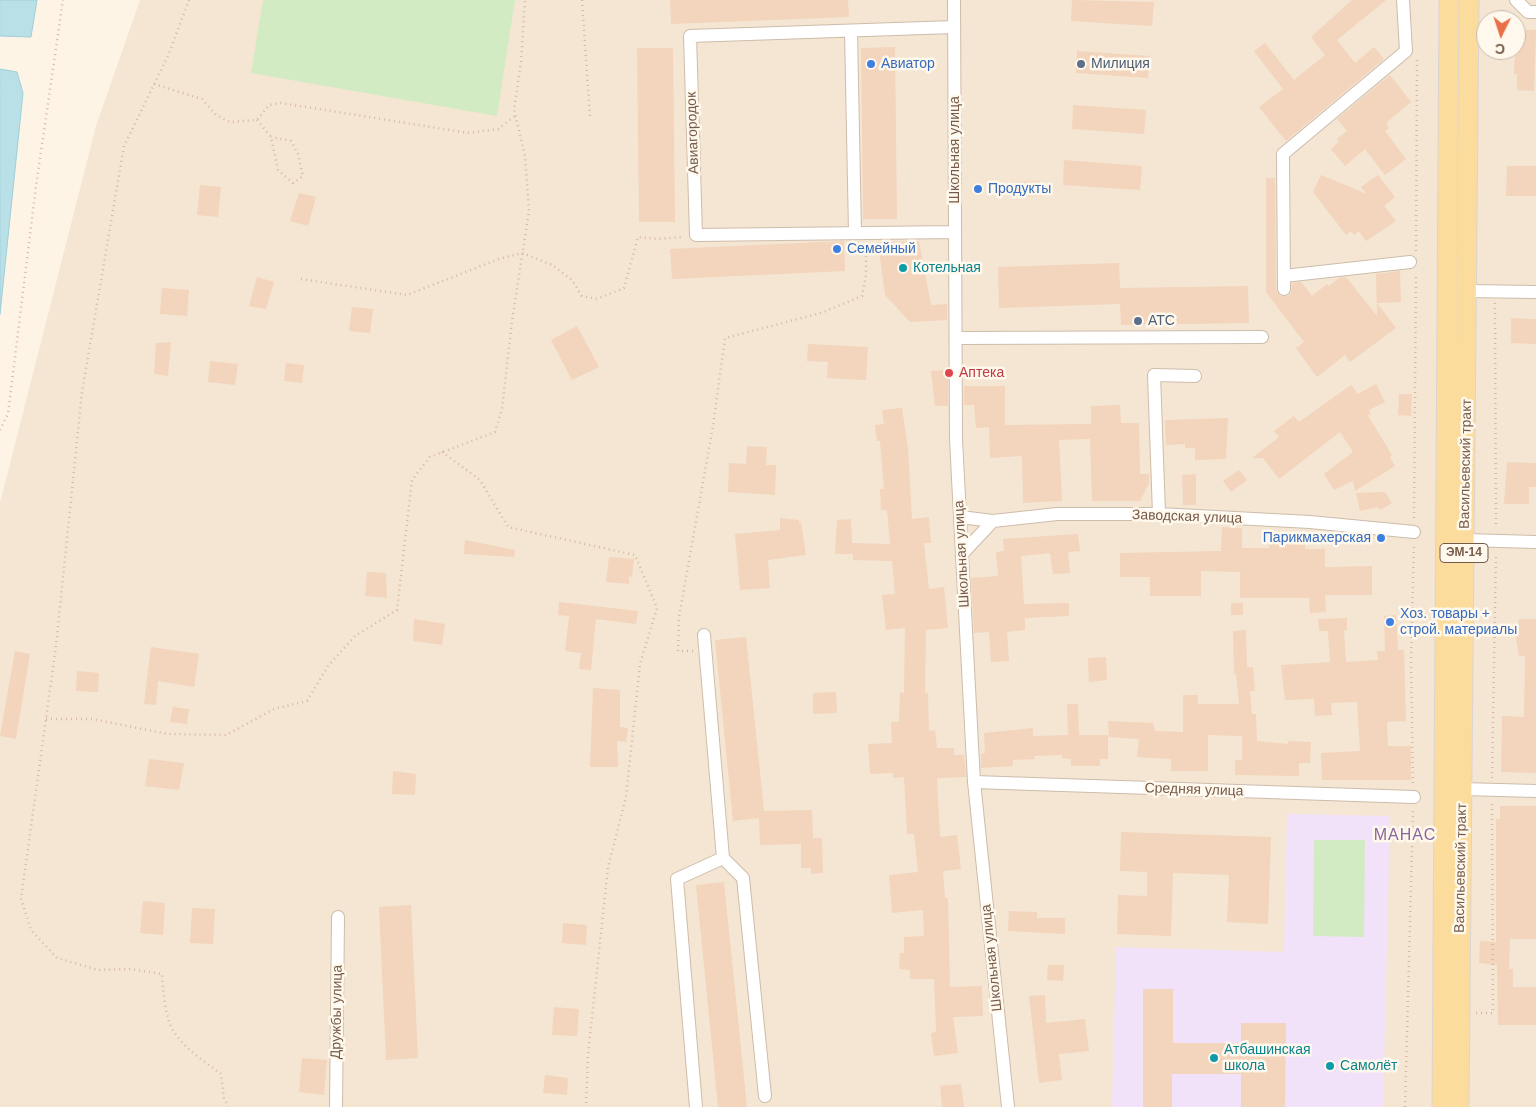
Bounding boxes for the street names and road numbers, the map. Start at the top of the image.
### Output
street label: Авиагородок [683,92,703,174]
street label: Школьная улица [947,96,963,204]
street label: Васильевский тракт [1456,399,1476,529]
street label: Школьная улица [951,500,973,608]
street label: Заводская улица [1132,507,1242,527]
road number: ЭМ-14 [1440,544,1488,562]
street label: Средняя улица [1144,780,1244,800]
street label: Васильевский тракт [1451,803,1471,933]
street label: Школьная улица [978,904,1006,1012]
street label: Дружбы улица [328,965,346,1059]

